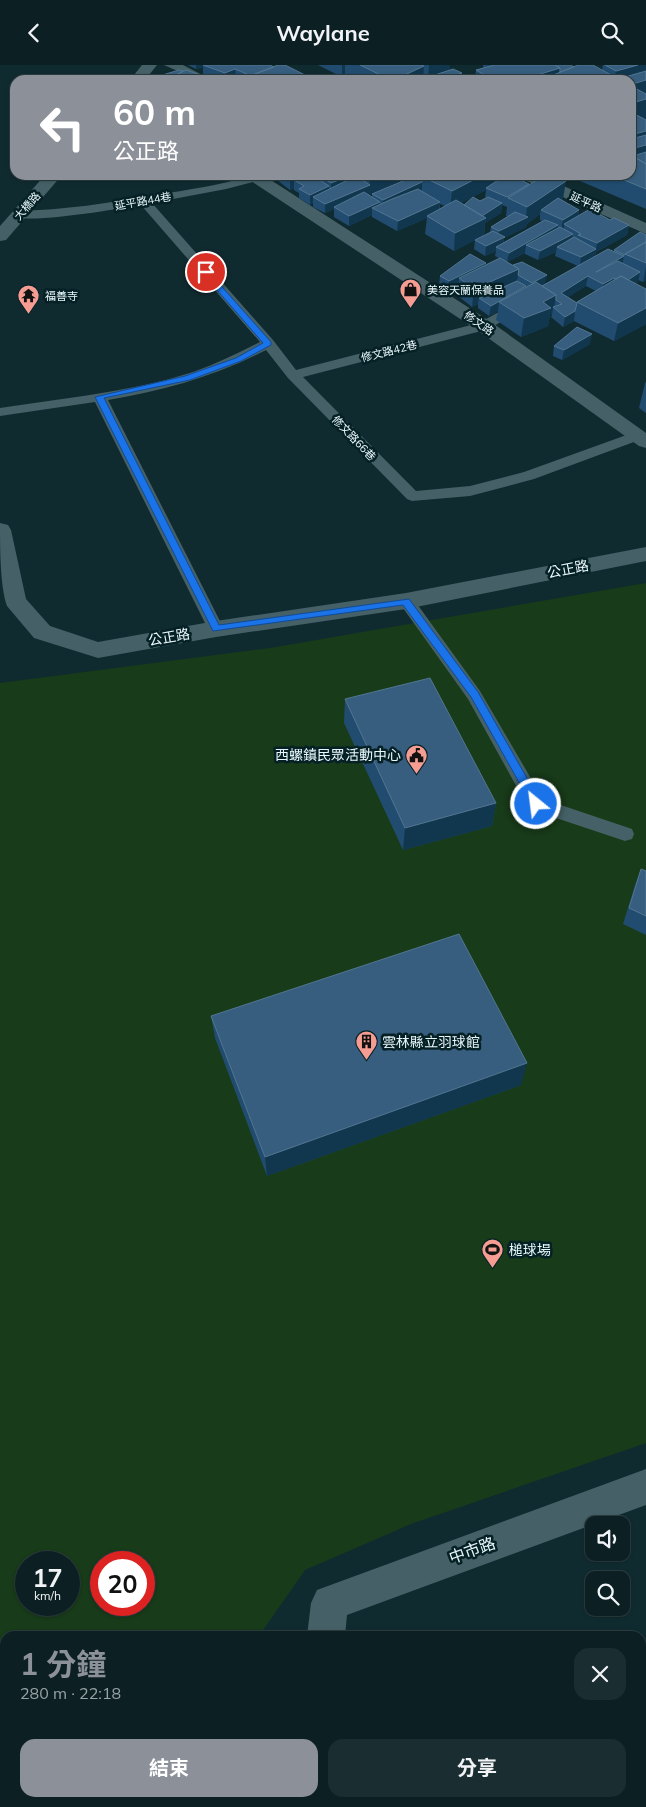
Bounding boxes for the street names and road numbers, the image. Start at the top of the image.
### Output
street label: 大橋路 [11,189,43,223]
street label: 延平路44巷 [114,189,172,213]
street label: 延平路 [568,189,604,215]
street label: 修文路 [461,308,497,338]
street label: 修文路42巷 [360,337,418,365]
street label: 修文路66巷 [329,413,379,463]
street label: 公正路 [546,556,590,582]
street label: 公正路 [147,624,191,650]
street label: 中市路 [446,1532,498,1568]

